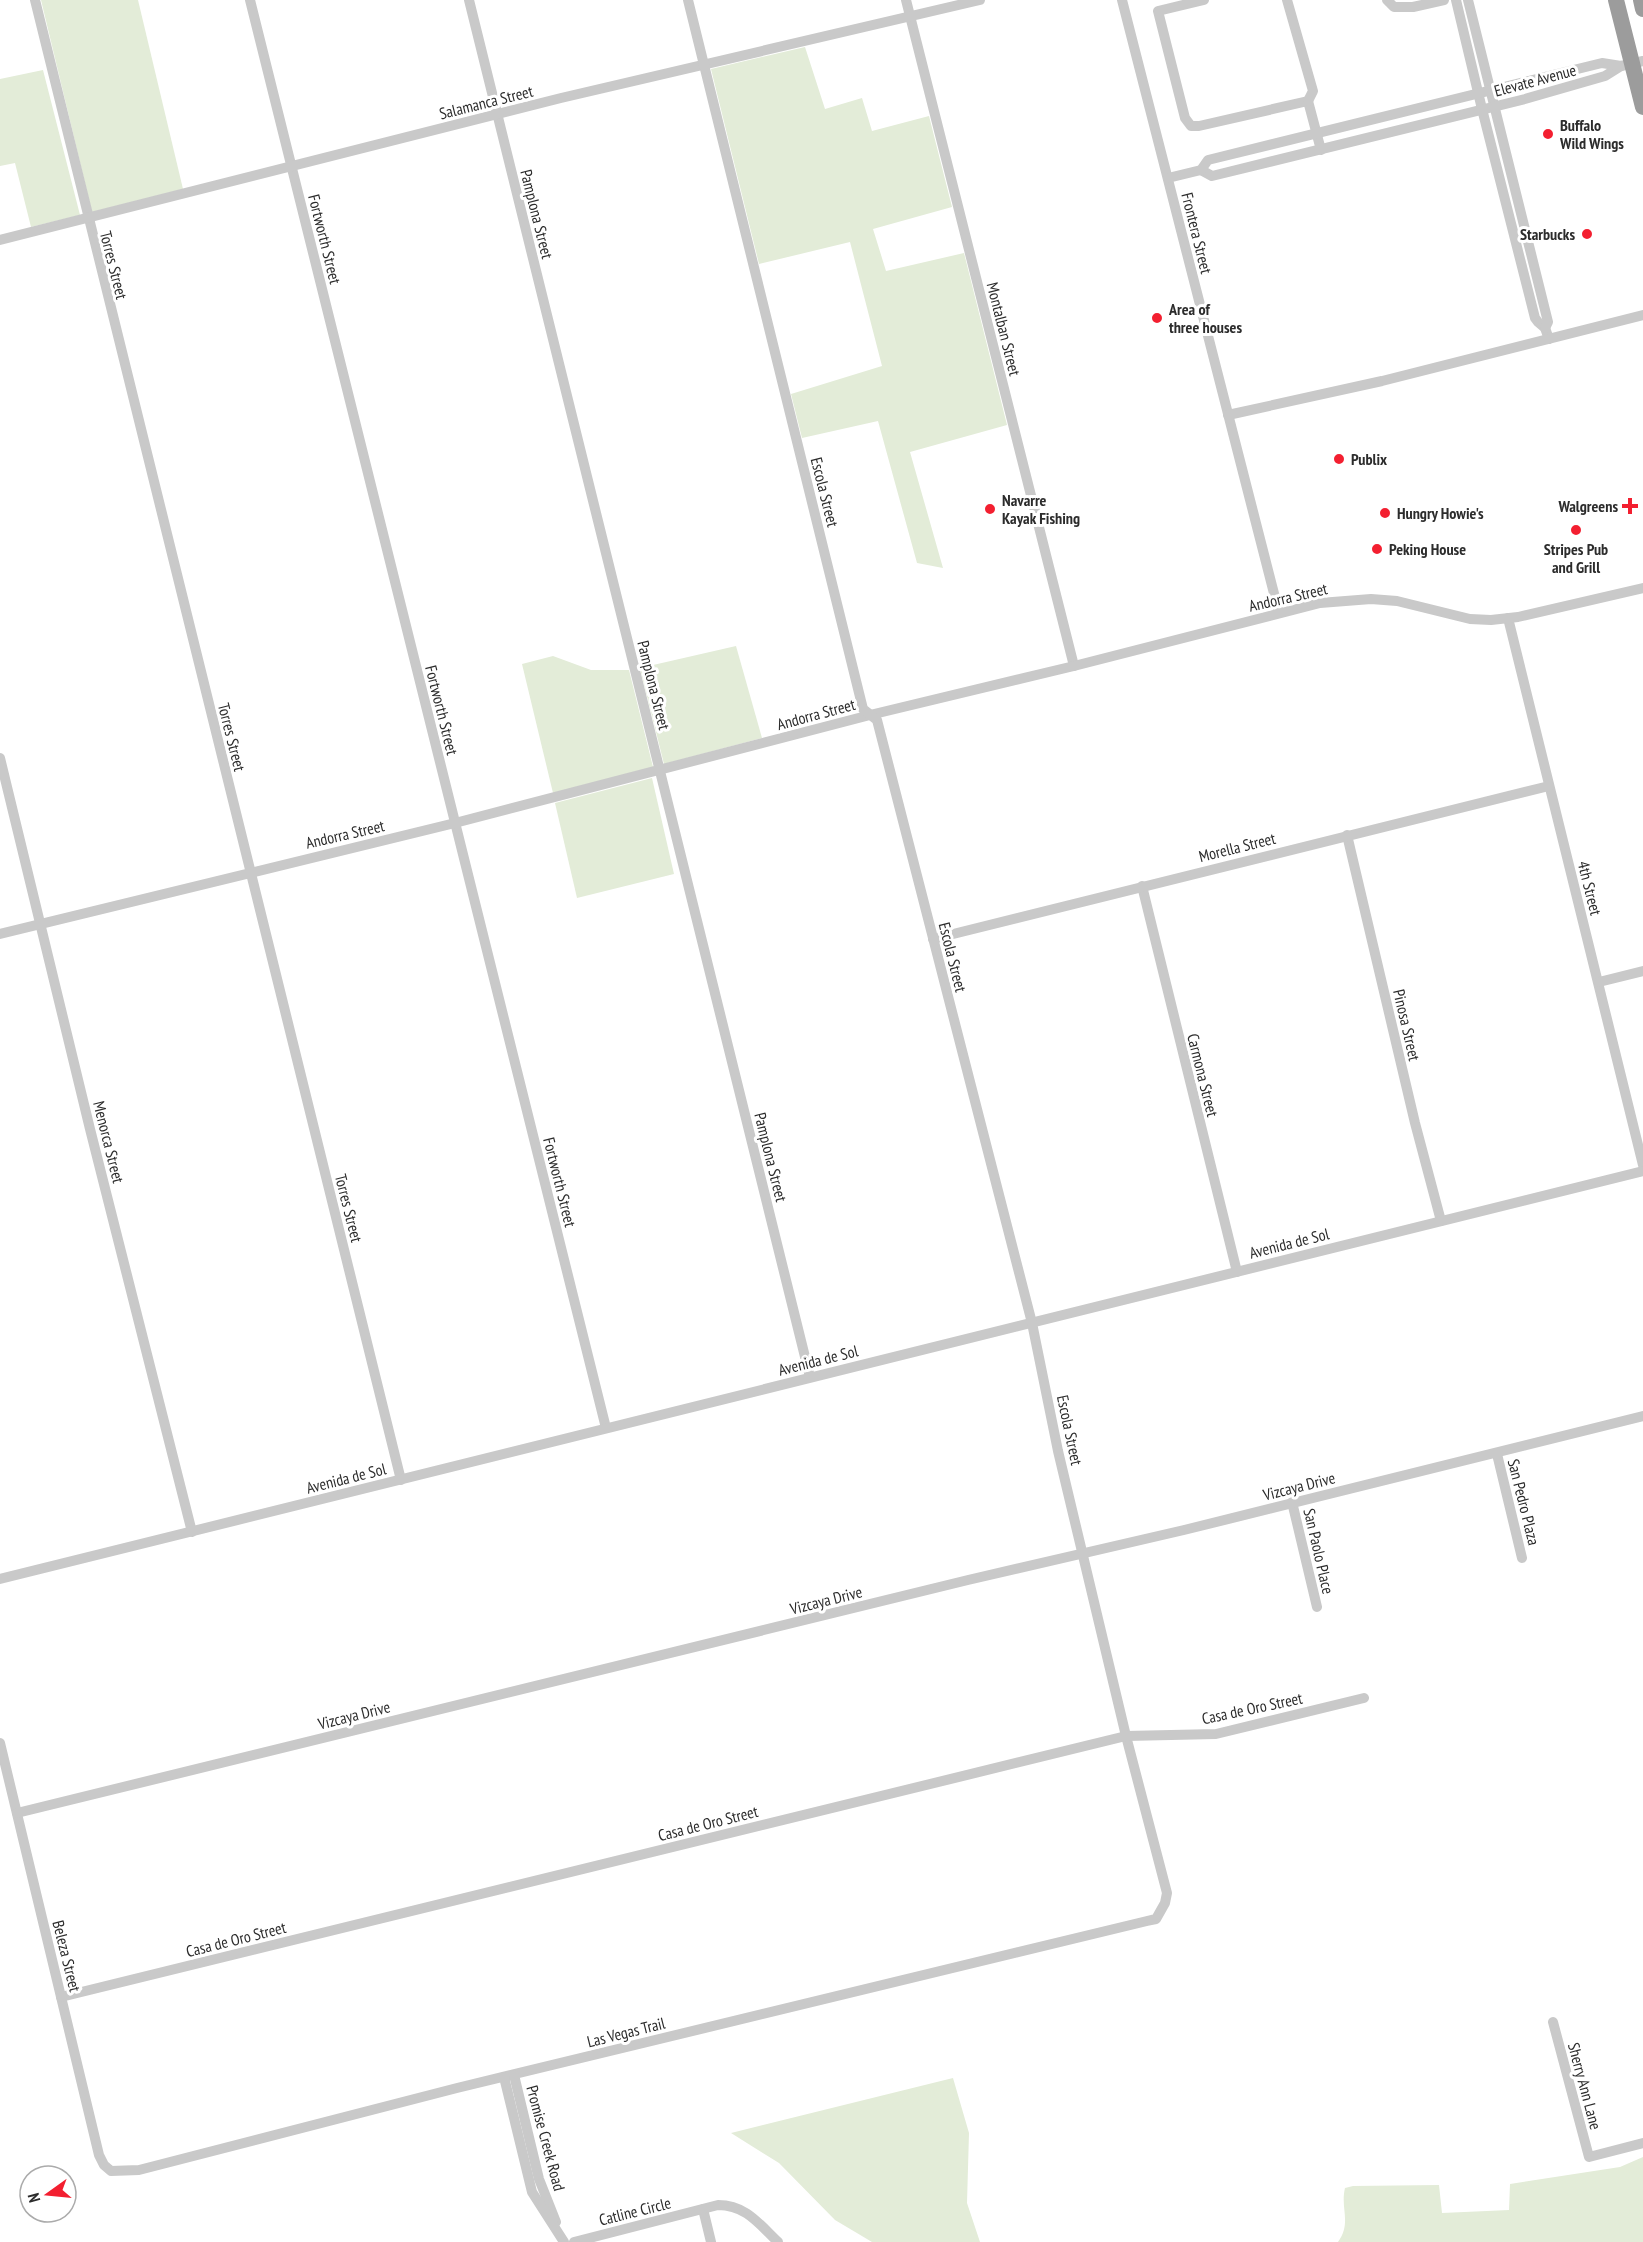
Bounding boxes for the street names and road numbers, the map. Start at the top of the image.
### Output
street label: Elevate Avenue [1492,59,1578,101]
street label: Salamanca Street [437,81,535,123]
street label: Pamplona Street [516,167,558,261]
street label: Frontera Street [1177,190,1217,276]
street label: Fortworth Street [304,192,346,286]
street label: Torres Street [96,229,132,302]
street label: Montalban Street [983,280,1025,378]
street label: Escola Street [807,455,843,530]
street label: Andorra Street [1247,578,1330,616]
street label: Pamplona Street [633,638,675,732]
street label: Fortworth Street [421,663,463,757]
street label: Andorra Street [775,694,858,734]
street label: Torres Street [214,701,250,774]
street label: Andorra Street [304,815,387,853]
street label: Morella Street [1197,828,1278,866]
street label: 4th Street [1574,859,1607,918]
street label: Escola Street [935,920,971,995]
street label: Pinosa Street [1389,987,1425,1063]
street label: Carmona Street [1183,1031,1223,1119]
street label: Menorca Street [89,1099,129,1186]
street label: Pamplona Street [750,1110,792,1204]
street label: Fortworth Street [539,1135,581,1229]
street label: Torres Street [331,1172,367,1245]
street label: Avenida de Sol [1247,1223,1331,1263]
street label: Avenida de Sol [776,1340,860,1380]
street label: Escola Street [1053,1393,1087,1468]
street label: San Pedro Plaza [1504,1457,1544,1547]
street label: Avenida de Sol [304,1458,388,1498]
street label: Vizcaya Drive [1260,1467,1337,1505]
street label: San Paolo Place [1299,1506,1339,1596]
street label: Vizcaya Drive [787,1581,864,1619]
street label: Casa de Oro Street [1200,1687,1305,1728]
street label: Vizcaya Drive [315,1696,392,1734]
street label: Casa de Oro Street [656,1801,761,1845]
street label: Casa de Oro Street [184,1917,289,1961]
street label: Beleza Street [48,1918,86,1994]
street label: Las Vegas Trail [585,2013,667,2051]
street label: Sherry Ann Lane [1564,2040,1606,2132]
street label: Promise Creek Road [522,2083,570,2193]
street label: Catline Circle [597,2192,673,2230]

